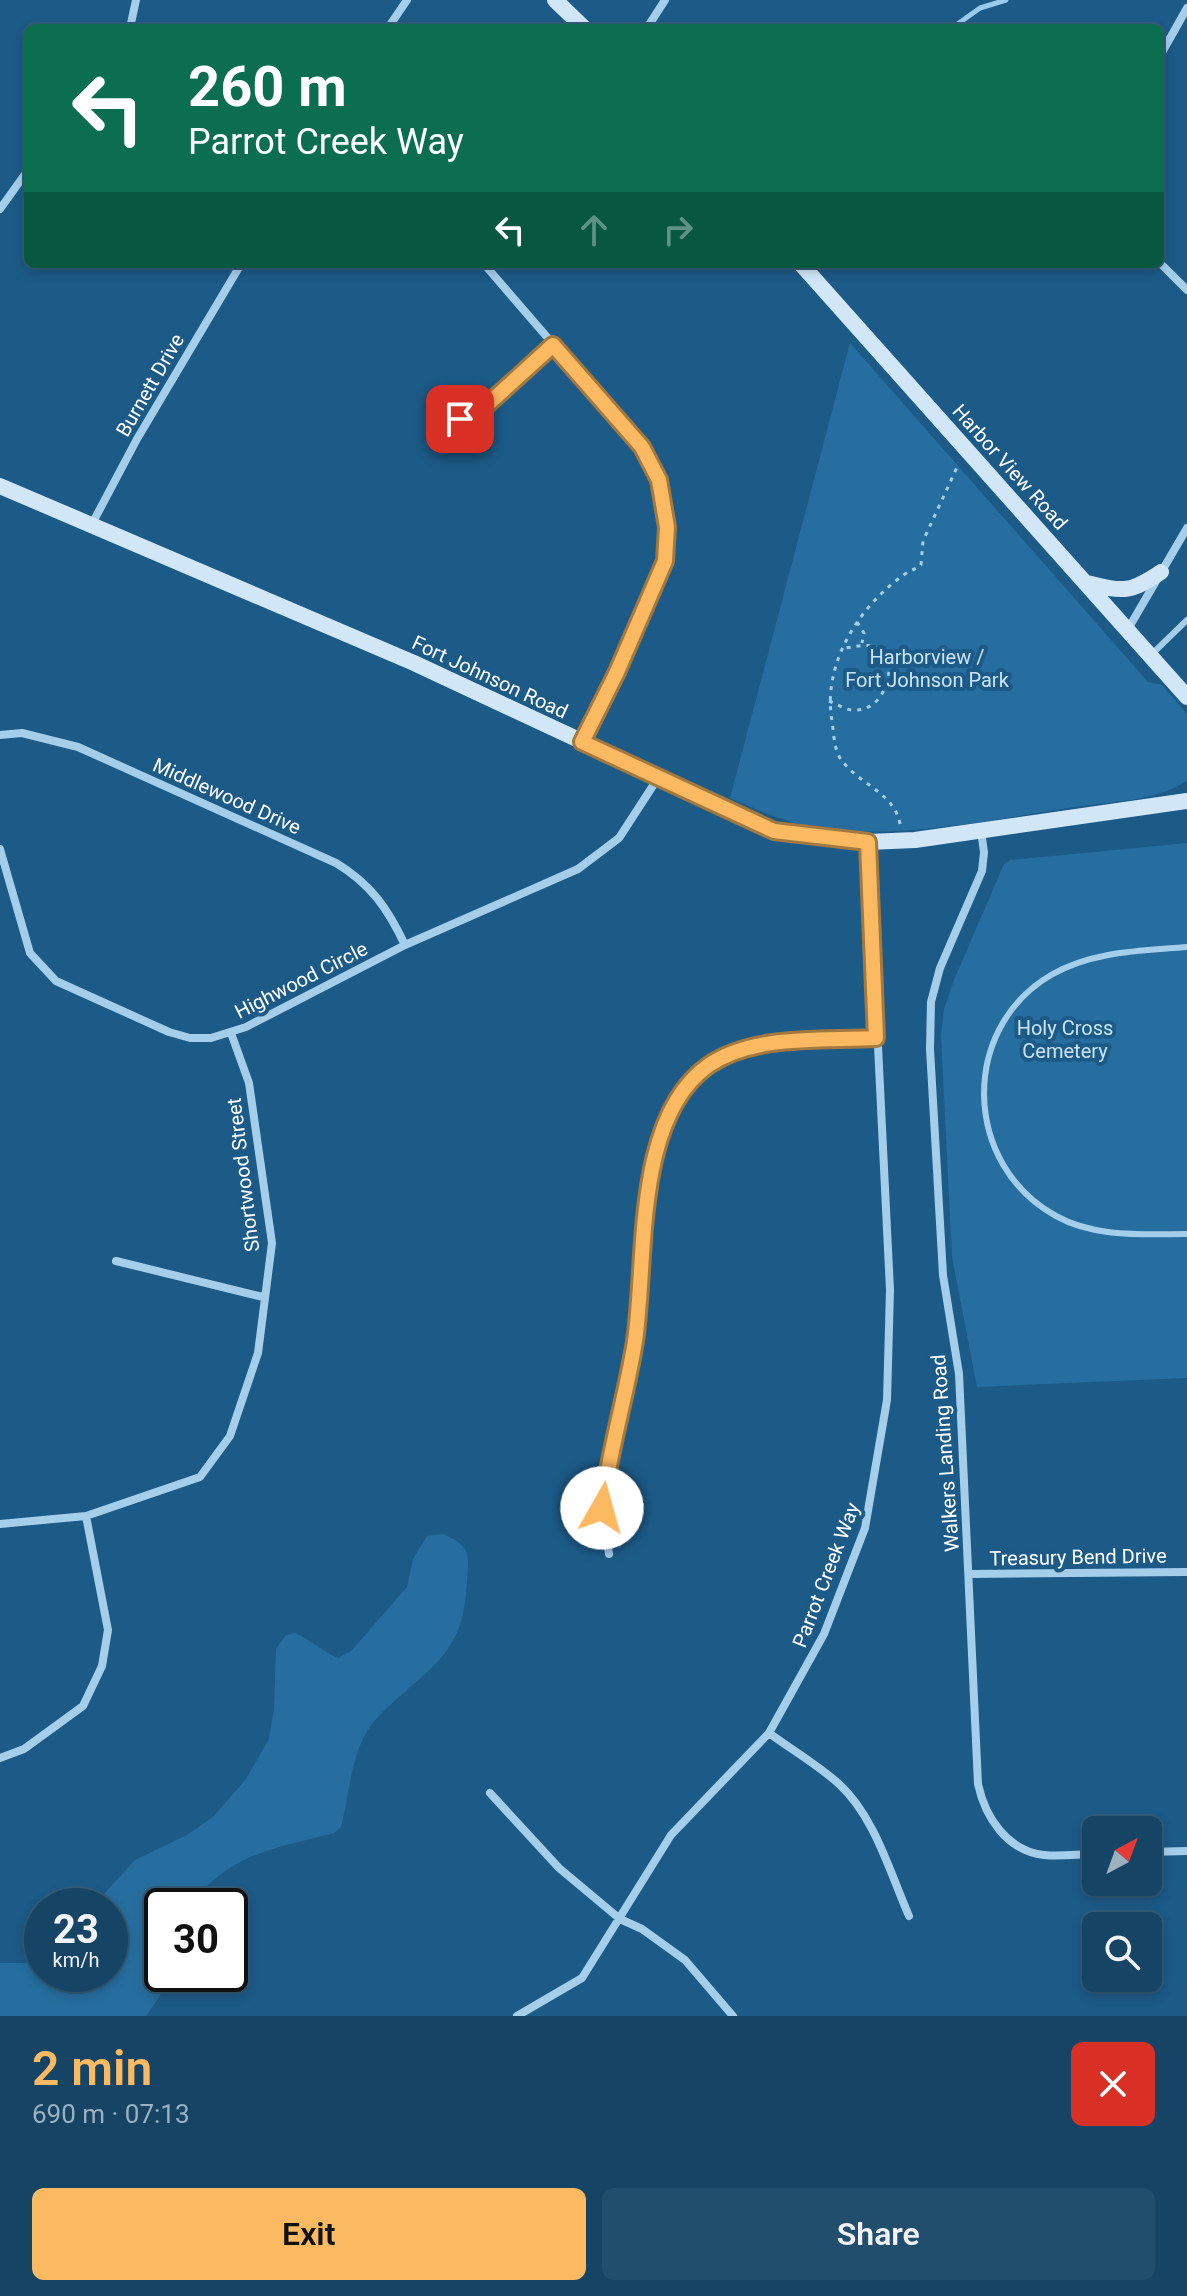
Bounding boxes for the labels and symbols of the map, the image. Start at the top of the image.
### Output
street label: Burnett Drive [111,329,189,441]
pin [426,385,494,453]
street label: Harbor View Road [947,399,1073,535]
street label: Fort Johnson Road [408,630,572,724]
park label: Harborview / Fort Johnson Park [845,645,1010,692]
street label: Middlewood Drive [149,753,305,839]
street label: Highwood Circle [231,936,371,1024]
park label: Holy Cross Cemetery [1017,1016,1113,1063]
street label: Shortwood Street [222,1097,264,1253]
street label: Walkers Landing Road [926,1354,964,1552]
position arrow [560,1466,644,1550]
street label: Parrot Creek Way [787,1499,865,1651]
street label: Treasury Bend Drive [989,1543,1167,1571]
north arrow [1082,1816,1162,1896]
speed limit sign: 30 [144,1888,248,1992]

